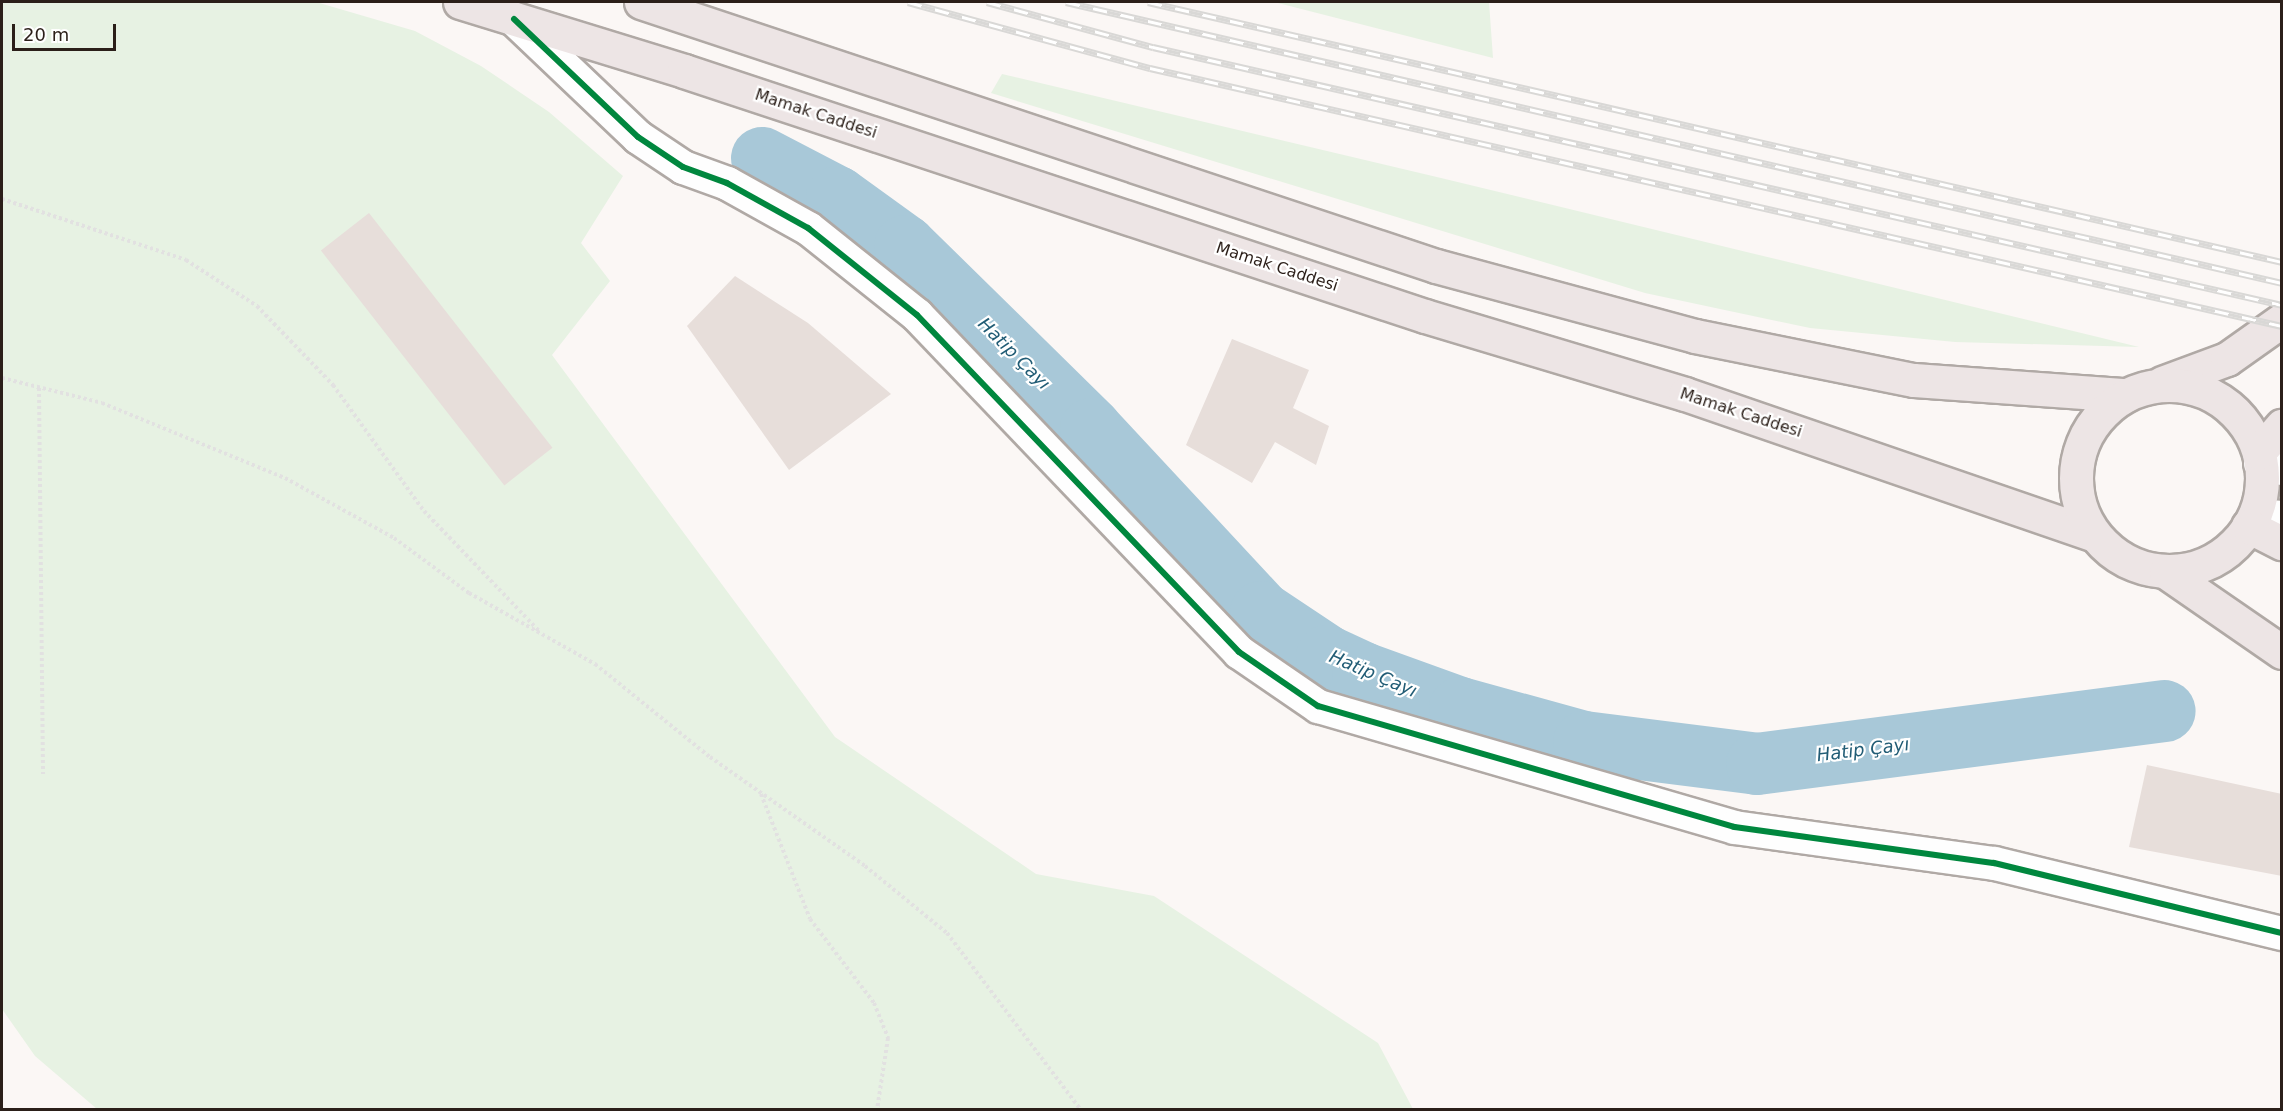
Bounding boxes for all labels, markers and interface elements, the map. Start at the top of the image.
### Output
scale bar [15,12,118,50]
text: 20 m [23,24,69,45]
street label: Mamak Caddesi [753,85,879,143]
street label: Mamak Caddesi [1214,238,1340,296]
water label: Hatip Çayı [973,313,1055,395]
street label: Mamak Caddesi [1678,384,1804,442]
water label: Hatip Çayı [1326,646,1420,702]
water label: Hatip Çayı [1816,734,1910,766]

